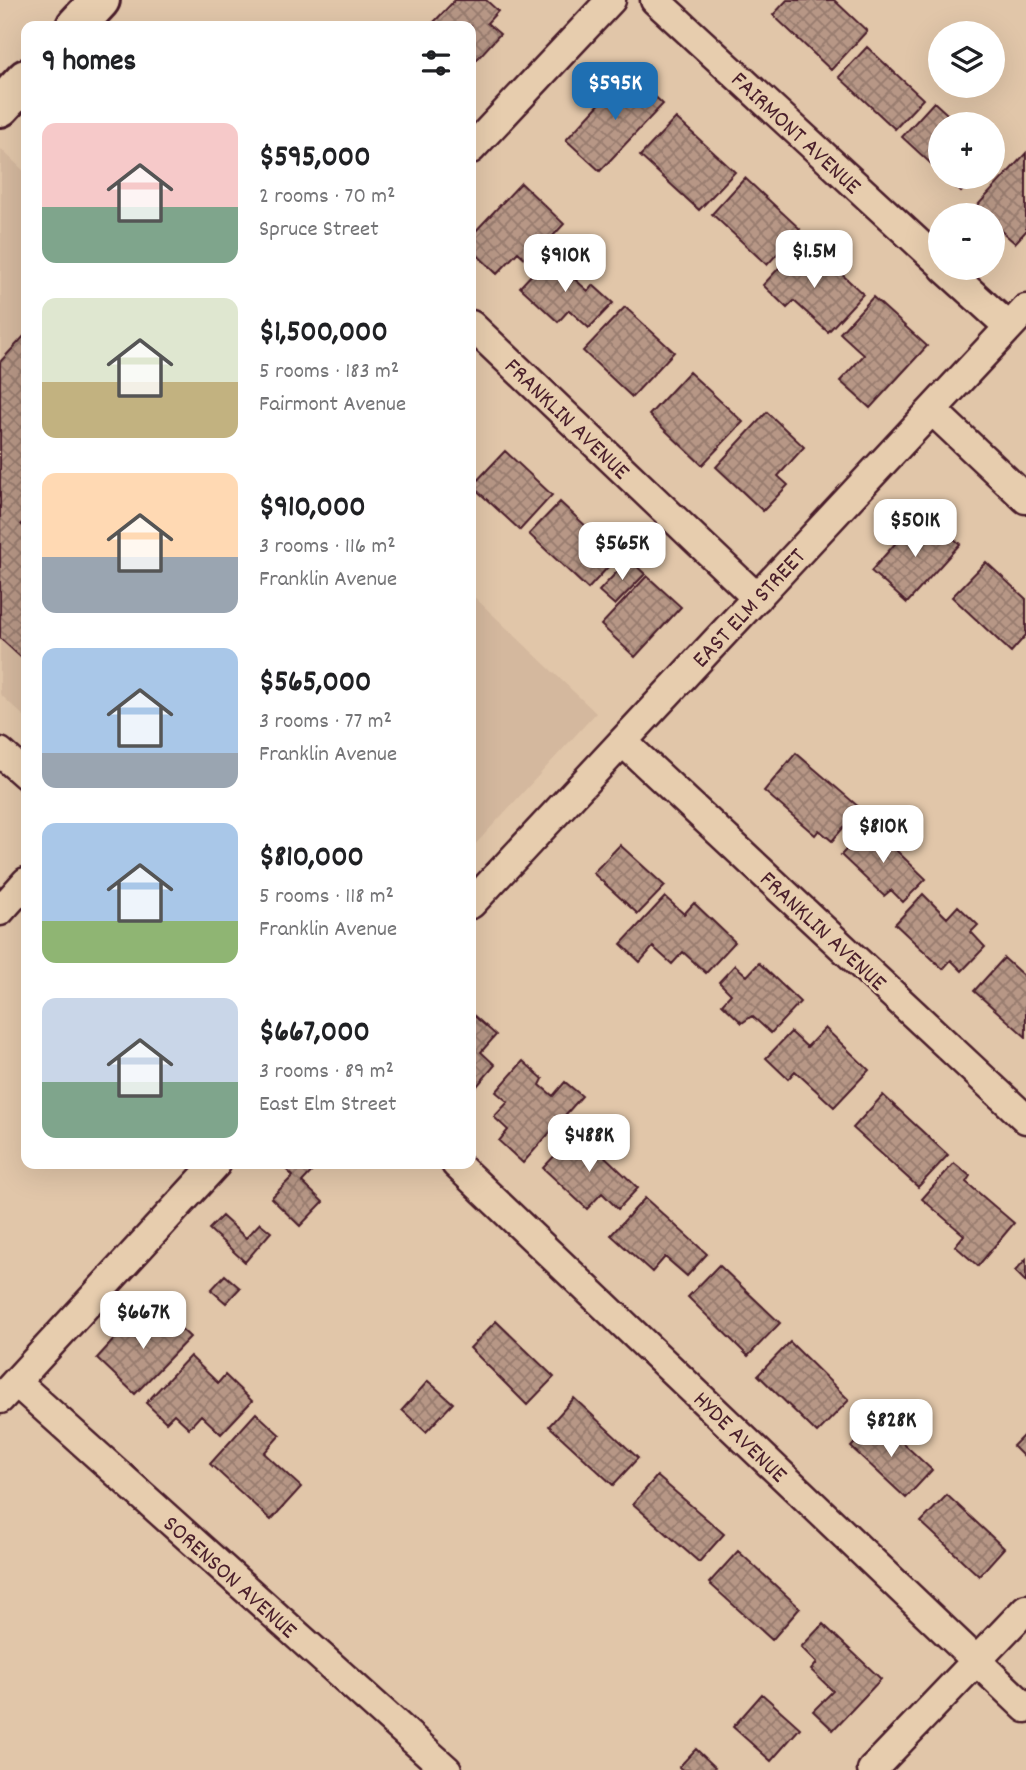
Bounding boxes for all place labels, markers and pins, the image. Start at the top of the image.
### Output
pin: $595K [566,62,664,122]
pin: $1.5M [765,230,863,290]
pin: $910K [516,234,614,294]
pin: $501K [866,500,964,559]
pin: $565K [573,522,671,582]
pin: $810K [834,806,932,865]
pin: $488K [540,1114,638,1174]
pin: $667K [94,1292,192,1351]
pin: $828K [842,1400,940,1459]

